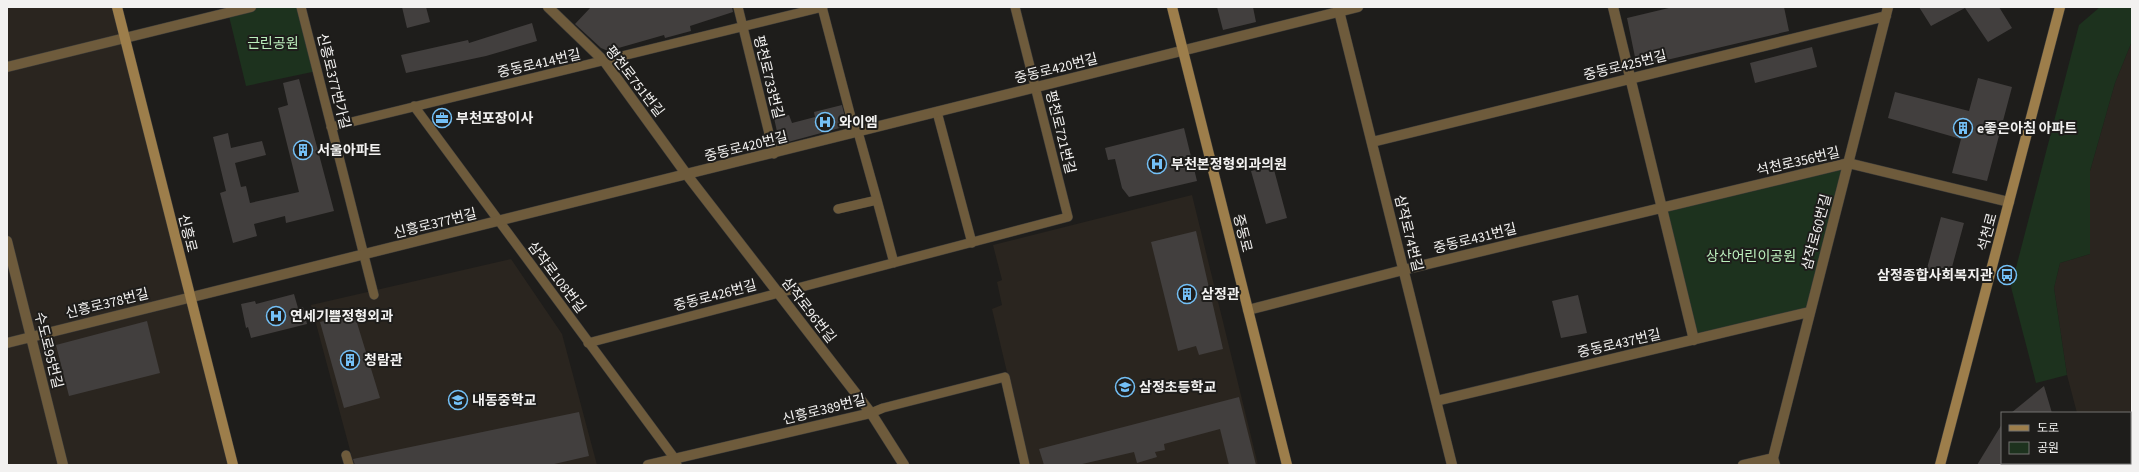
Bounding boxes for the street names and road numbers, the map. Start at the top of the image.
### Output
street label: 신흥로377번가길 [311,31,355,131]
street label: 평천로733번길 [748,33,788,121]
street label: 평천로751번길 [600,42,668,121]
street label: 중동로414번길 [495,45,583,83]
street label: 중동로425번길 [1581,46,1669,86]
street label: 중동로420번길 [1012,49,1100,89]
street label: 평천로721번길 [1040,88,1080,176]
street label: 중동로420번길 [702,127,790,167]
street label: 석천로356번길 [1754,143,1842,181]
street label: 삼작로60번길 [1797,192,1837,273]
street label: 삼작로74번길 [1389,193,1427,274]
street label: 신흥로377번길 [391,204,479,244]
street label: 석천로 [1973,211,2003,254]
street label: 신흥로 [173,212,201,255]
street label: 중동로 [1228,212,1256,255]
street label: 중동로431번길 [1431,219,1519,259]
street label: 삼작로108번길 [523,238,590,318]
street label: 삼작로96번길 [776,274,840,348]
street label: 중동로426번길 [671,275,759,317]
street label: 신흥로378번길 [63,284,151,324]
street label: 수도로95번길 [29,310,67,391]
street label: 중동로437번길 [1575,325,1663,363]
street label: 신흥로389번길 [780,390,868,430]

